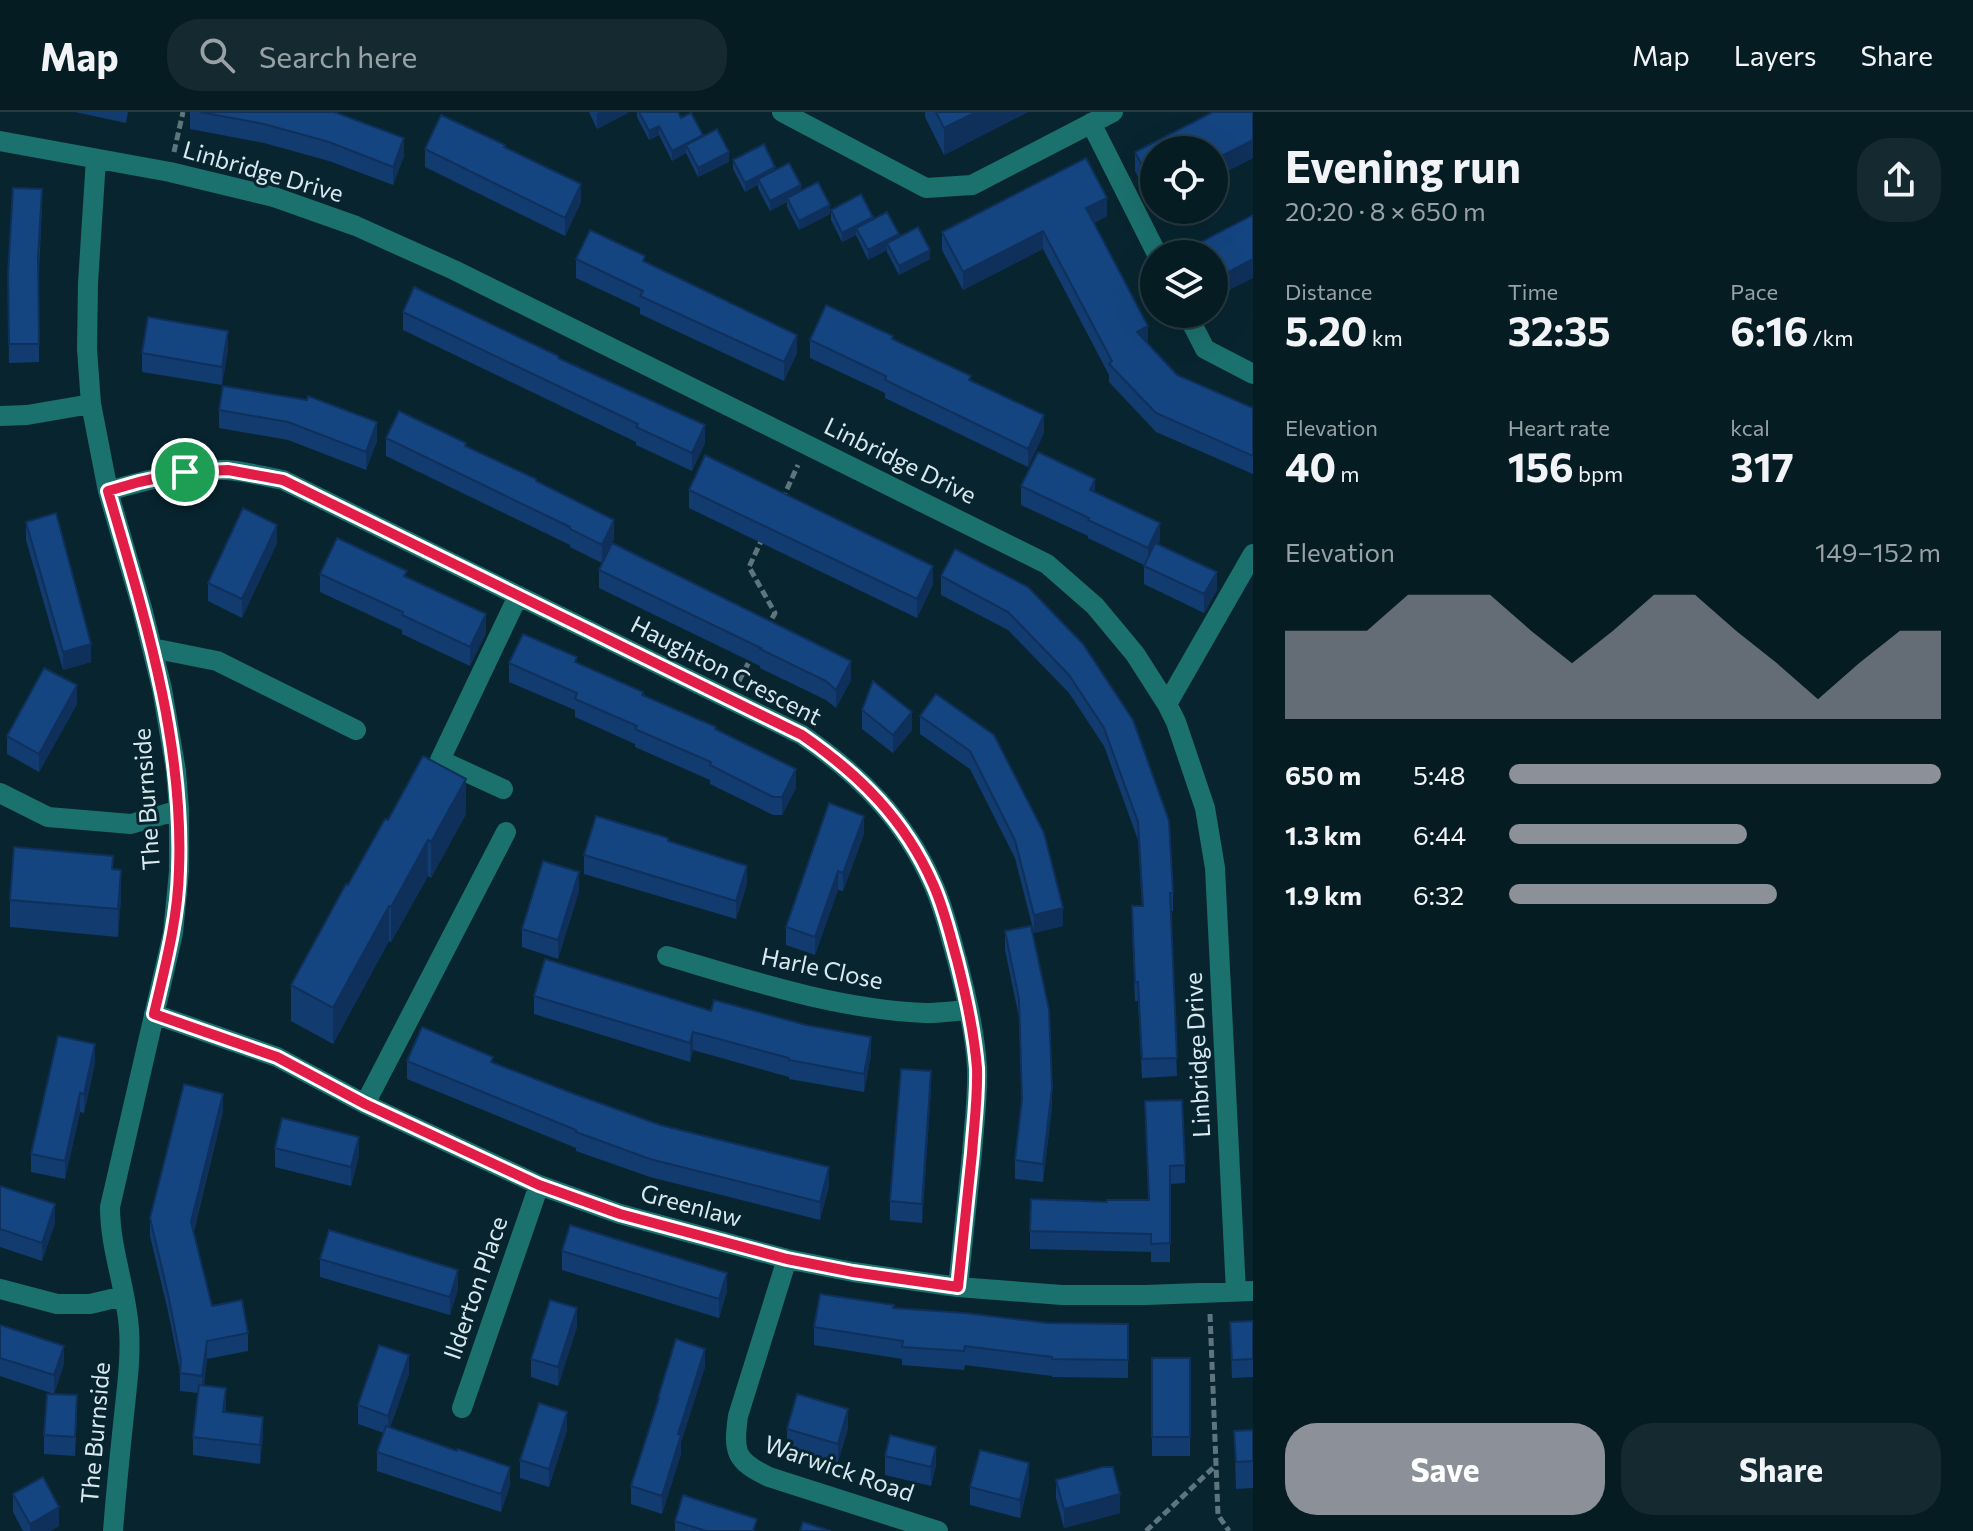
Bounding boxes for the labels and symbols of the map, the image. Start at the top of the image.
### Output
street label: Linbridge Drive [180,134,347,207]
street label: Linbridge Drive [820,410,981,509]
pin [151,438,219,506]
street label: Haughton Crescent [626,609,827,730]
street label: The Burnside [126,727,165,871]
street label: Harle Close [759,940,886,995]
street label: Linbridge Drive [1178,972,1215,1138]
street label: Greenlaw [638,1177,745,1232]
street label: Ilderton Place [437,1212,513,1363]
street label: The Burnside [74,1361,115,1505]
street label: Warwick Road [761,1428,918,1507]

